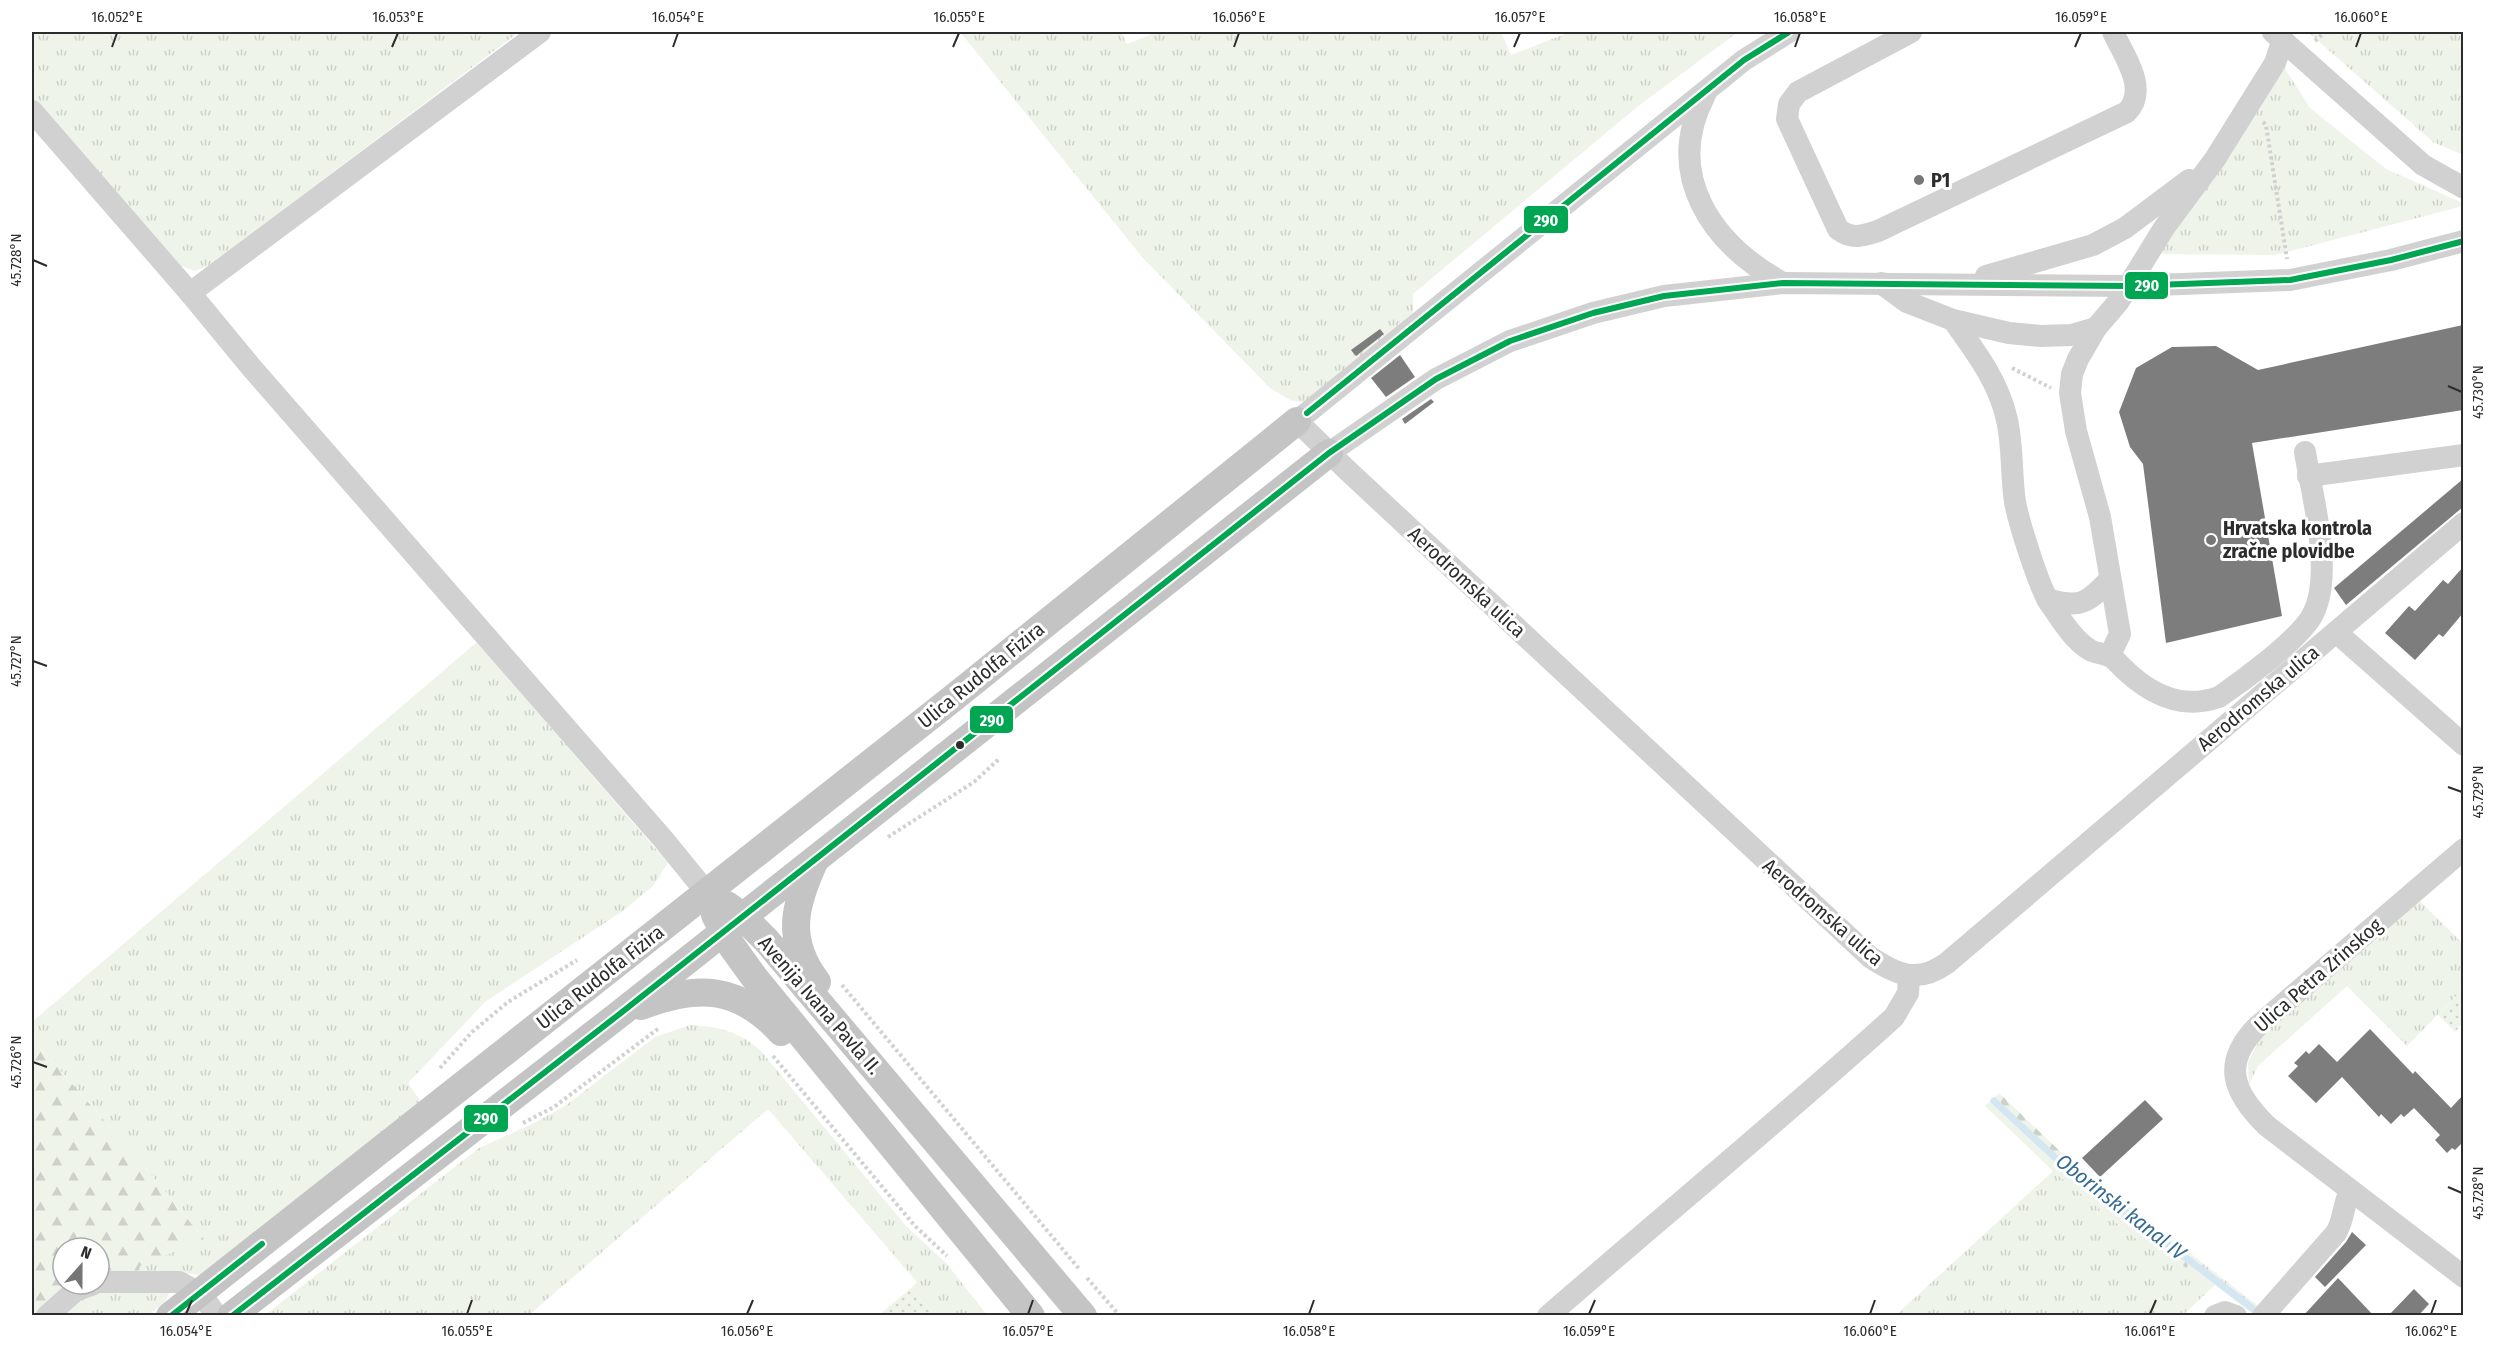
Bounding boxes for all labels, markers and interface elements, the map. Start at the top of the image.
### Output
text: 16.052°E [91,8,143,26]
text: 16.053°E [372,8,424,26]
text: 16.054°E [652,8,704,26]
text: 16.055°E [933,8,985,26]
text: 16.056°E [1213,8,1265,26]
text: 16.057°E [1495,8,1545,26]
text: 16.058°E [1774,8,1826,26]
text: 16.059°E [2055,8,2107,26]
text: 16.060°E [2334,8,2388,26]
place label: P1 [1931,168,1950,192]
marker: P1 [1912,173,1926,187]
line badge: 290 [1523,205,1569,234]
text: 290 [1533,211,1558,230]
text: 45.728°N [7,233,25,287]
line badge: 290 [2124,271,2169,300]
text: 290 [2134,276,2159,295]
text: 45.730°N [2469,365,2487,419]
place label: Hrvatska kontrola zračne plovidbe [2223,516,2372,563]
street label: Aerodromska ulica [1403,522,1531,642]
marker: Hrvatska kontrola zračne plovidbe [2204,533,2218,547]
street label: Ulica Rudolfa Fizira [913,617,1049,733]
text: 45.727°N [7,635,25,687]
street label: Aerodromska ulica [2192,640,2324,756]
line badge: 290 [969,705,1014,734]
text: 290 [979,711,1004,730]
unlabelled marker [954,739,966,751]
text: 45.729°N [2469,765,2487,819]
street label: Aerodromska ulica [1758,853,1888,971]
street label: Ulica Petra Zrinskog [2249,913,2387,1037]
street label: Ulica Rudolfa Fizira [531,920,669,1034]
street label: Avenija Ivana Pavla II. [753,931,887,1079]
text: 45.726°N [7,1035,25,1089]
line badge: 290 [463,1104,509,1133]
text: 290 [473,1109,498,1128]
water label: Oborinski kanal IV [2051,1148,2192,1267]
text: 45.728°N [2469,1166,2487,1220]
north arrow [51,1236,111,1296]
text: N [78,1242,94,1263]
text: 16.054°E [160,1322,212,1340]
text: 16.055°E [441,1322,493,1340]
text: 16.056°E [721,1322,773,1340]
text: 16.057°E [1003,1322,1053,1340]
text: 16.058°E [1283,1322,1335,1340]
text: 16.059°E [1563,1322,1615,1340]
text: 16.060°E [1843,1322,1897,1340]
text: 16.061°E [2125,1322,2175,1340]
text: 16.062°E [2405,1322,2457,1340]

